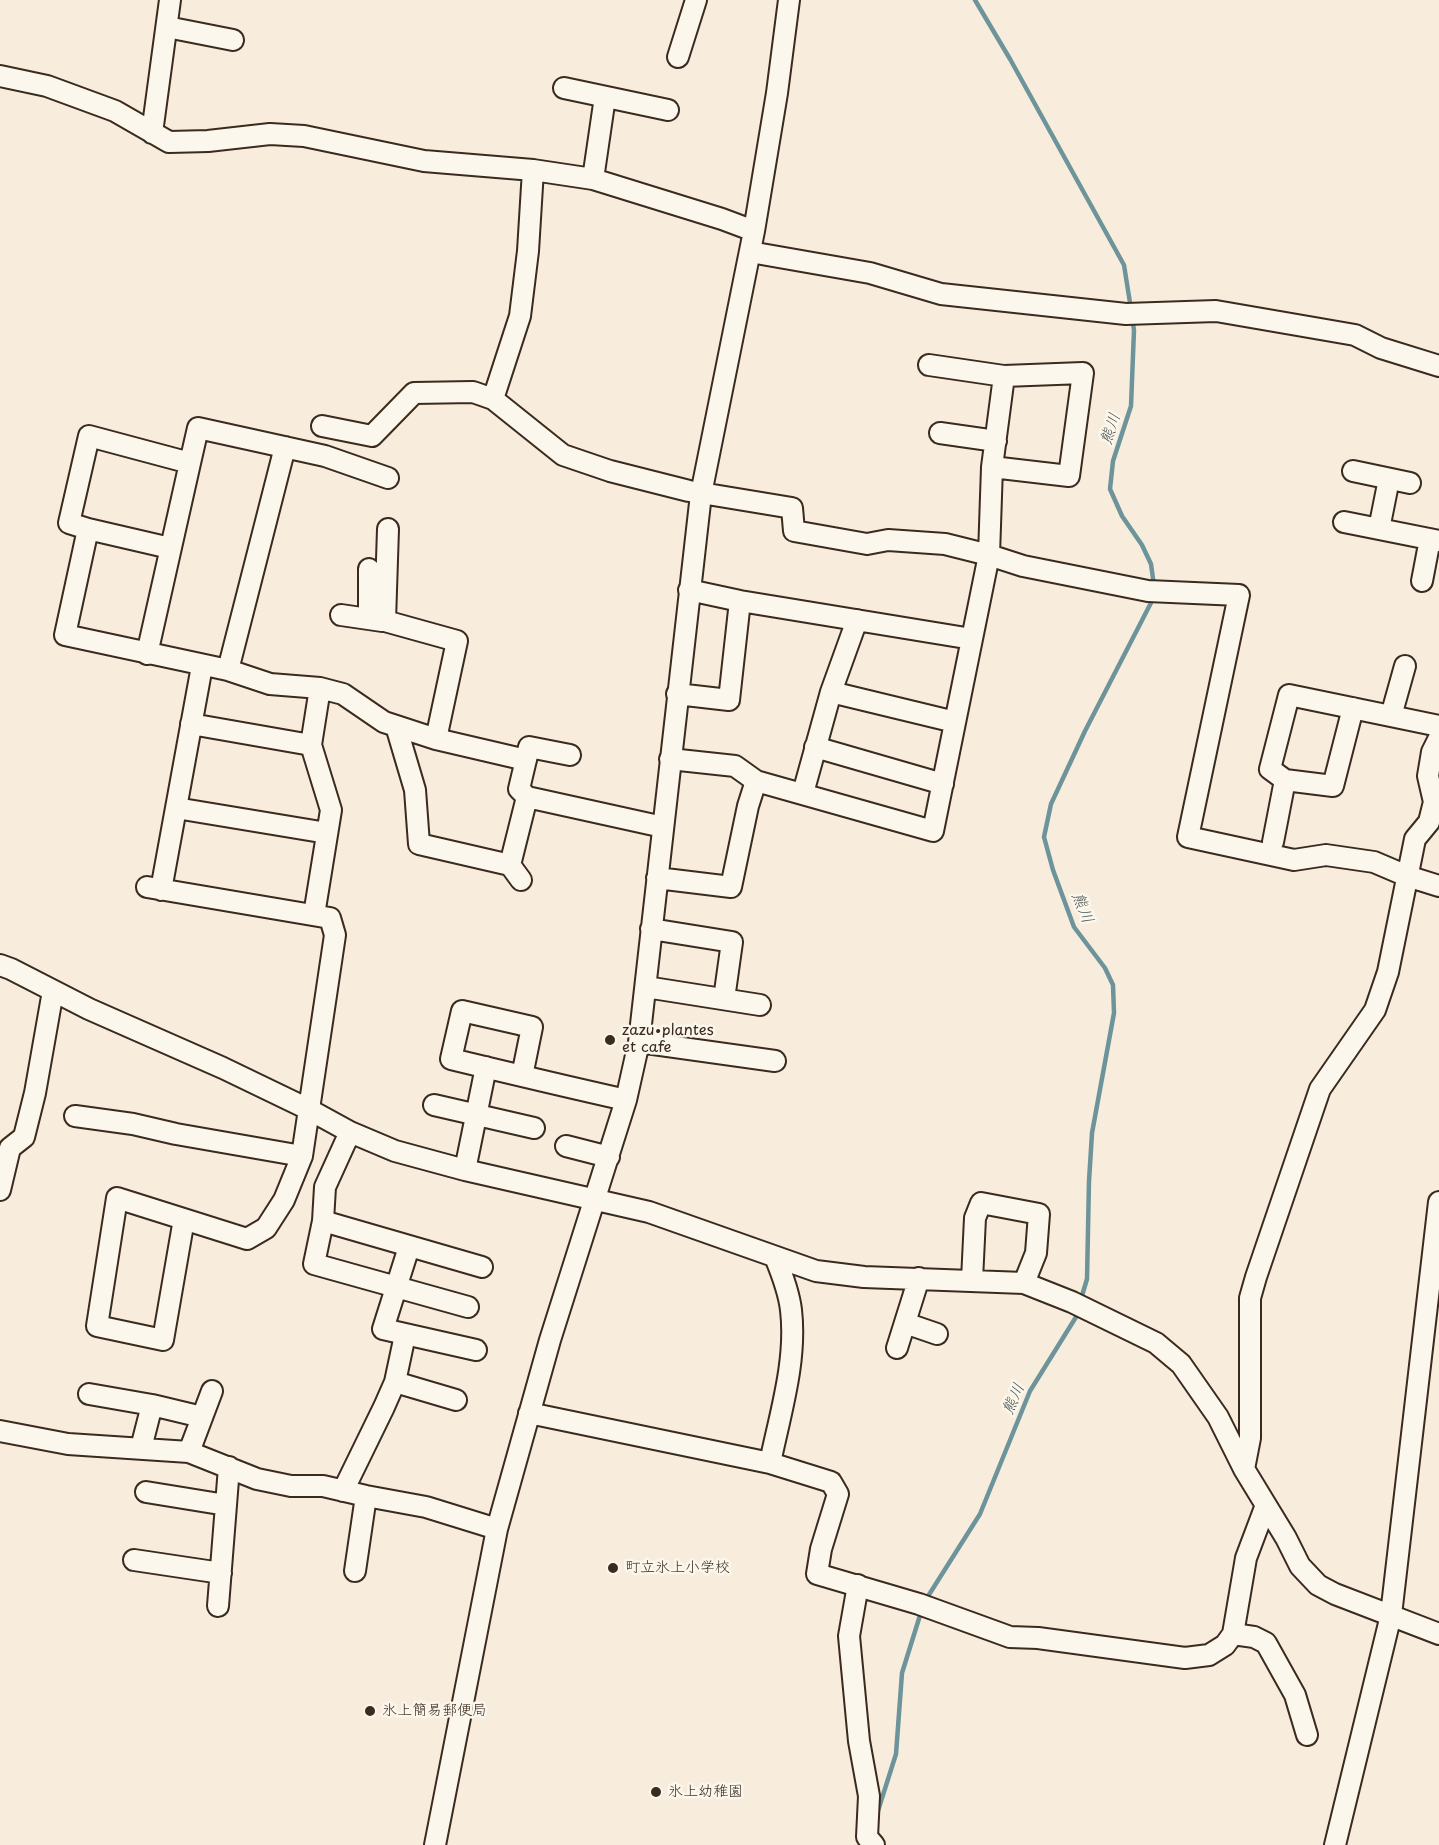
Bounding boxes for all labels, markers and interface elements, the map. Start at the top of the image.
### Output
water label: 熊川 [1097,411,1125,447]
water label: 熊川 [1067,890,1097,926]
place label: zazu•plantes et cafe [622,1022,714,1057]
marker: zazu•plantes et cafe [603,1033,617,1047]
water label: 熊川 [999,1380,1029,1418]
place label: 町立氷上小学校 [625,1559,730,1577]
marker: 町立氷上小学校 [606,1561,620,1575]
place label: 氷上簡易郵便局 [382,1702,487,1720]
marker: 氷上簡易郵便局 [363,1704,377,1718]
place label: 氷上幼稚園 [668,1783,743,1801]
marker: 氷上幼稚園 [649,1785,663,1799]

